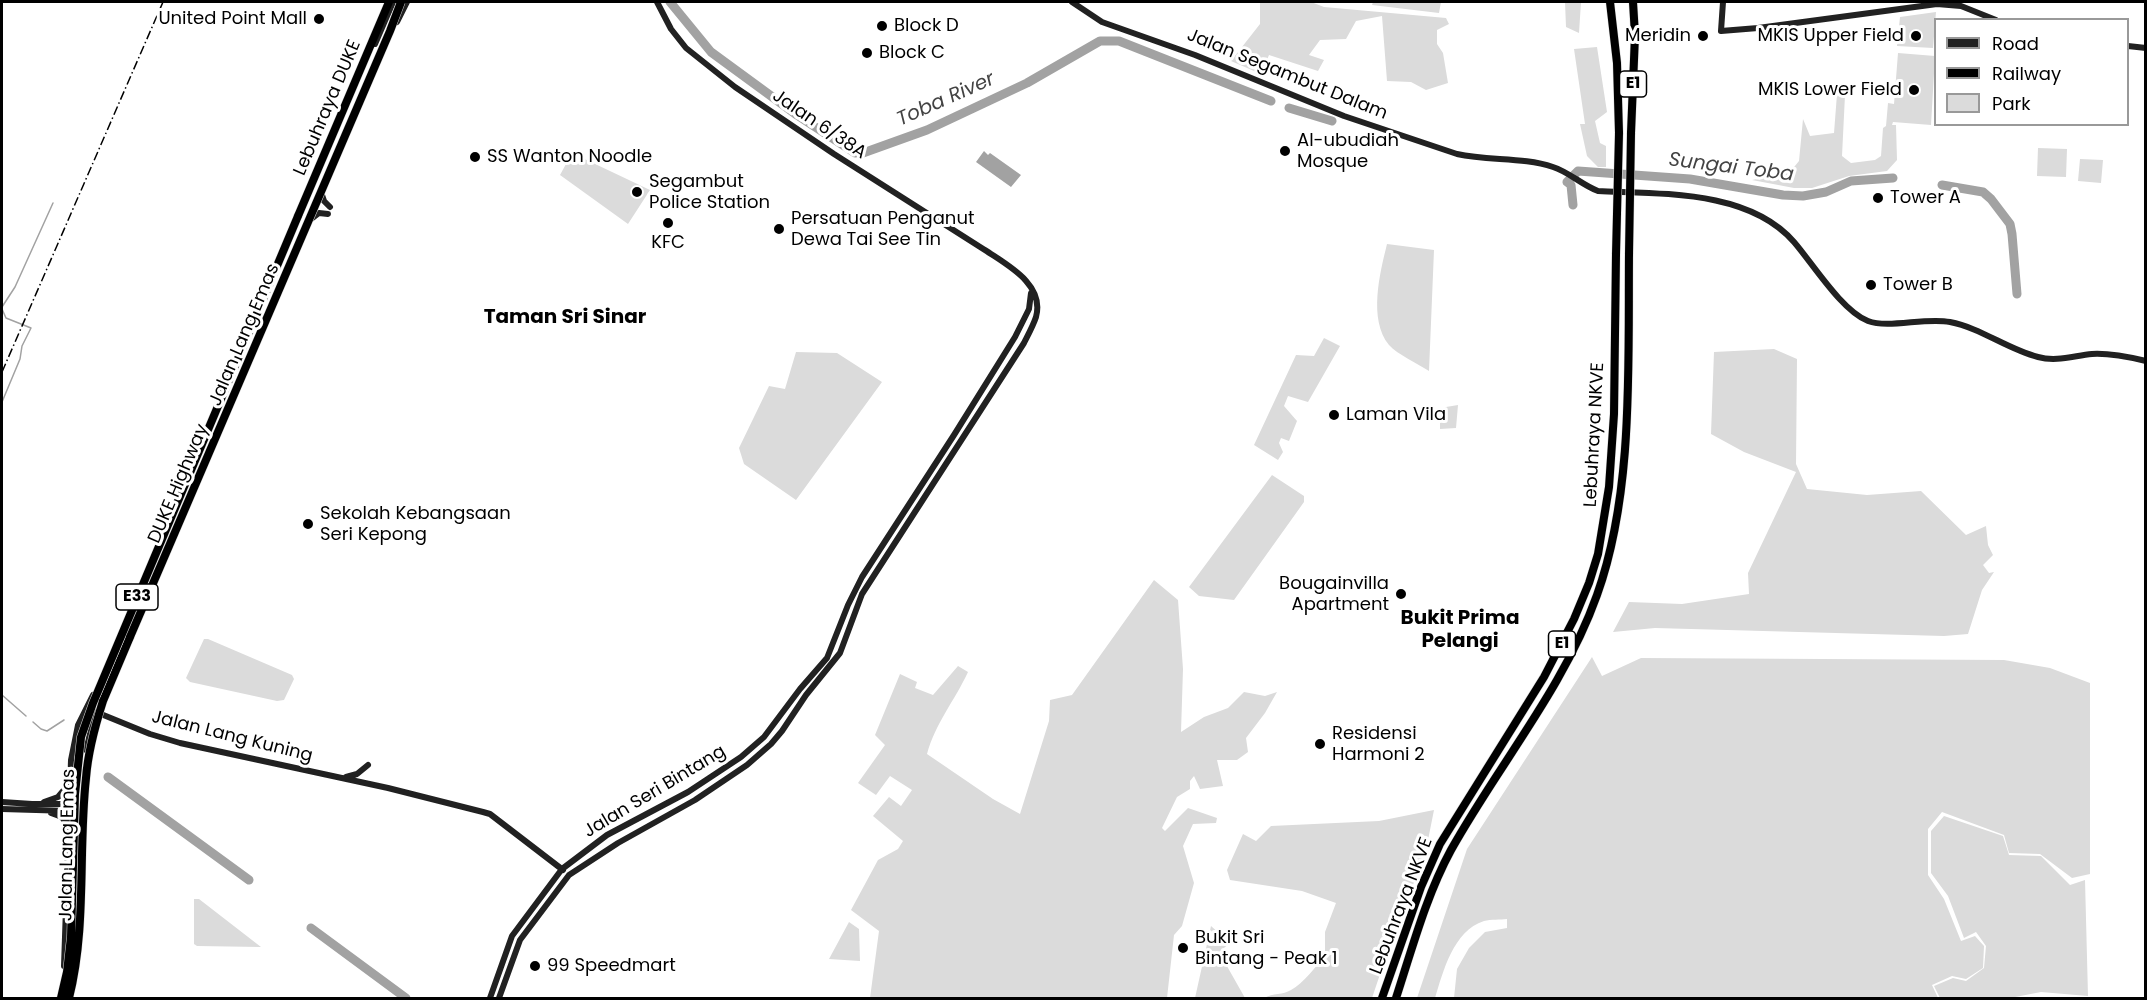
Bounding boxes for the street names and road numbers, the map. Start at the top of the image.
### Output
street label: Jalan Segambut Dalam [1184,25,1390,125]
street label: Lebuhraya DUKE [290,37,366,179]
road number: E1 [1620,71,1646,97]
street label: Jalan 6/38A [768,86,870,164]
street label: Jalan Lang Emas [205,261,285,409]
street label: Lebuhraya NKVE [1580,362,1610,508]
street label: DUKE Highway [144,421,214,547]
road number: E33 [116,584,158,610]
road number: E1 [1548,631,1576,657]
street label: Jalan Lang Kuning [149,707,315,767]
street label: Jalan Seri Bintang [580,741,730,843]
street label: Jalan Lang Emas [56,769,80,921]
street label: Lebuhraya NKVE [1366,834,1438,978]

